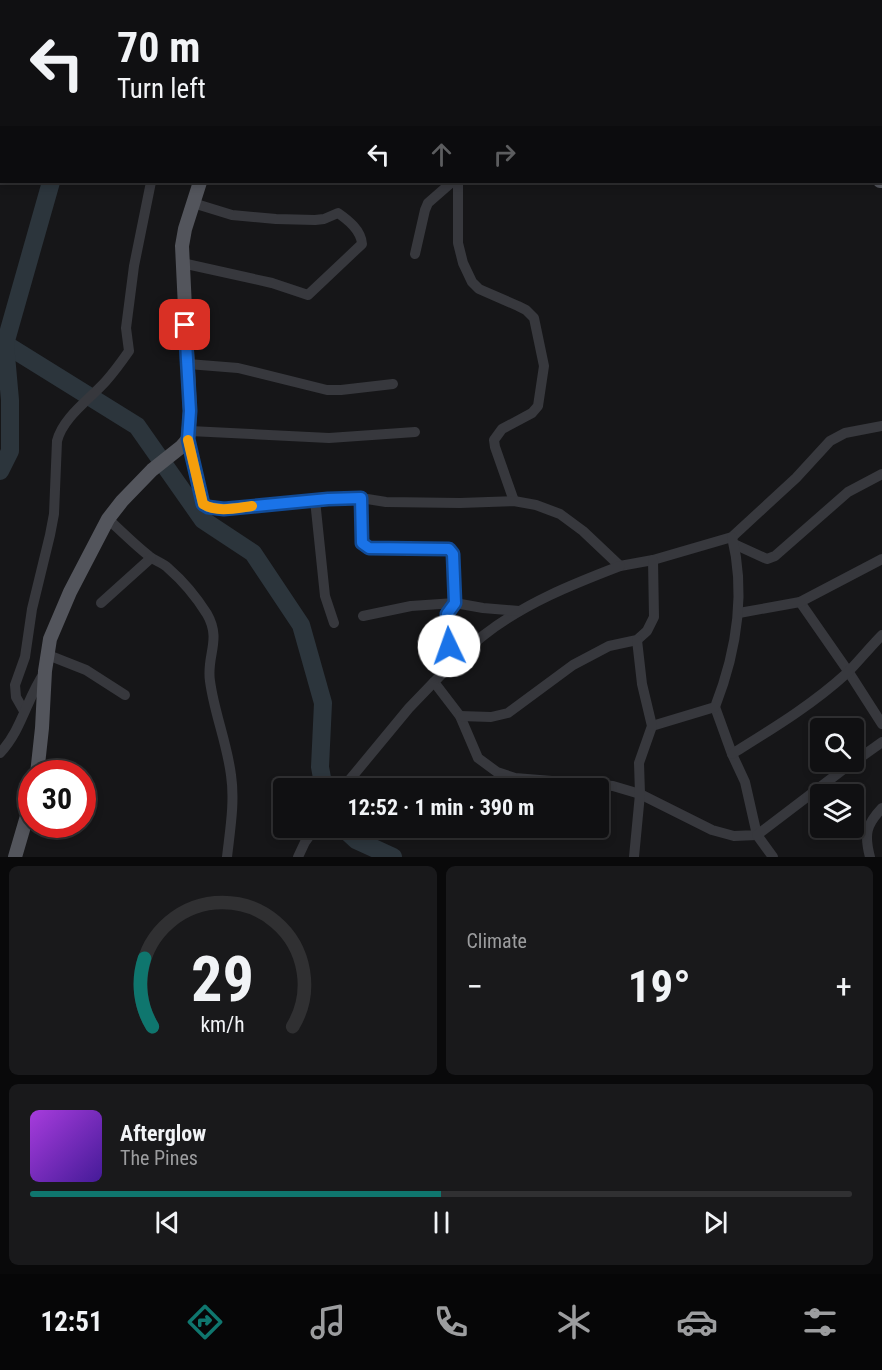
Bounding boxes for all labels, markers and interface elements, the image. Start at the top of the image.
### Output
text: 70 m [117,23,200,72]
icon: left [18,24,96,102]
text: Turn left [117,73,206,105]
icon: left [362,138,395,171]
icon: ahead [425,138,458,171]
icon: right [488,138,521,171]
pin [159,299,210,350]
icon: arrive [168,308,201,341]
position arrow [417,614,481,678]
map controls [810,718,864,838]
button: search [810,718,864,772]
speed limit sign: 30 [18,760,96,838]
button: layers [810,784,864,838]
text: 12:52 · 1 min · 390 m [348,795,534,820]
text: Climate [467,929,527,953]
text: 29 [191,943,254,1016]
text: 19° [628,960,691,1013]
text: − [467,967,483,1006]
text: + [836,967,852,1006]
text: km/h [201,1013,245,1038]
text: Afterglow [120,1121,206,1146]
text: The Pines [120,1146,198,1170]
icon: previous [151,1206,184,1239]
icon: pause [425,1206,458,1239]
icon: next [699,1206,732,1239]
icon: directions [184,1301,226,1343]
icon: music [307,1301,349,1343]
icon: phone [430,1301,472,1343]
icon: climate [553,1301,595,1343]
icon: car [676,1301,718,1343]
icon: filters [799,1301,841,1343]
text: 12:51 [41,1306,103,1338]

